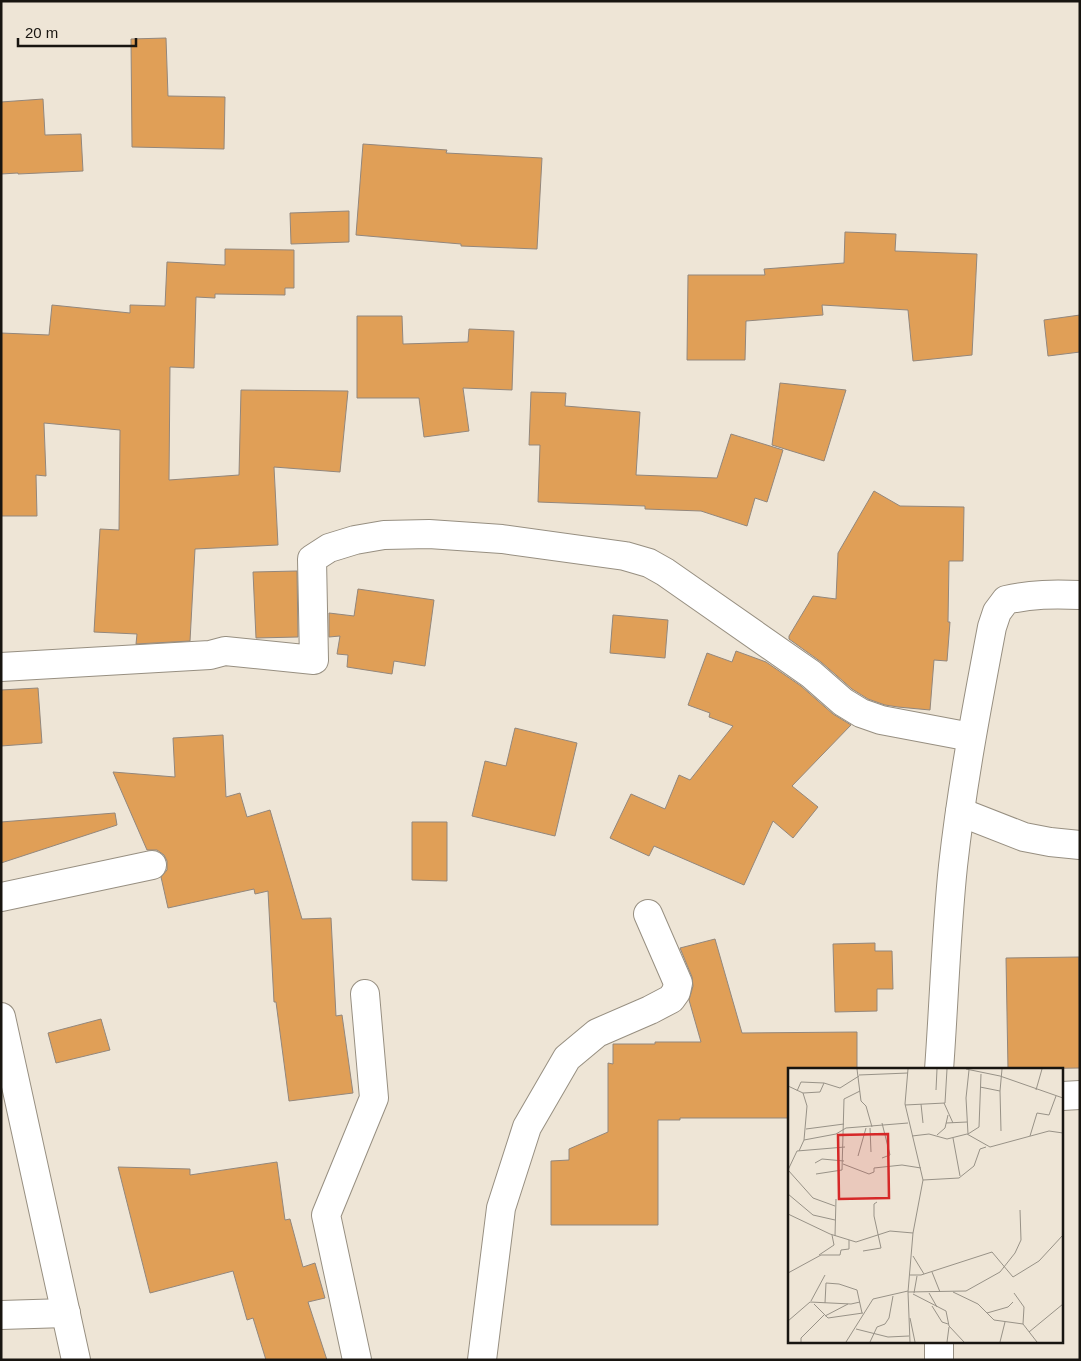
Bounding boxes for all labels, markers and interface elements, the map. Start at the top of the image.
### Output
scale bar [18,15,135,47]
text: 20 m [25,24,58,41]
inset map [788,1068,1064,1344]

